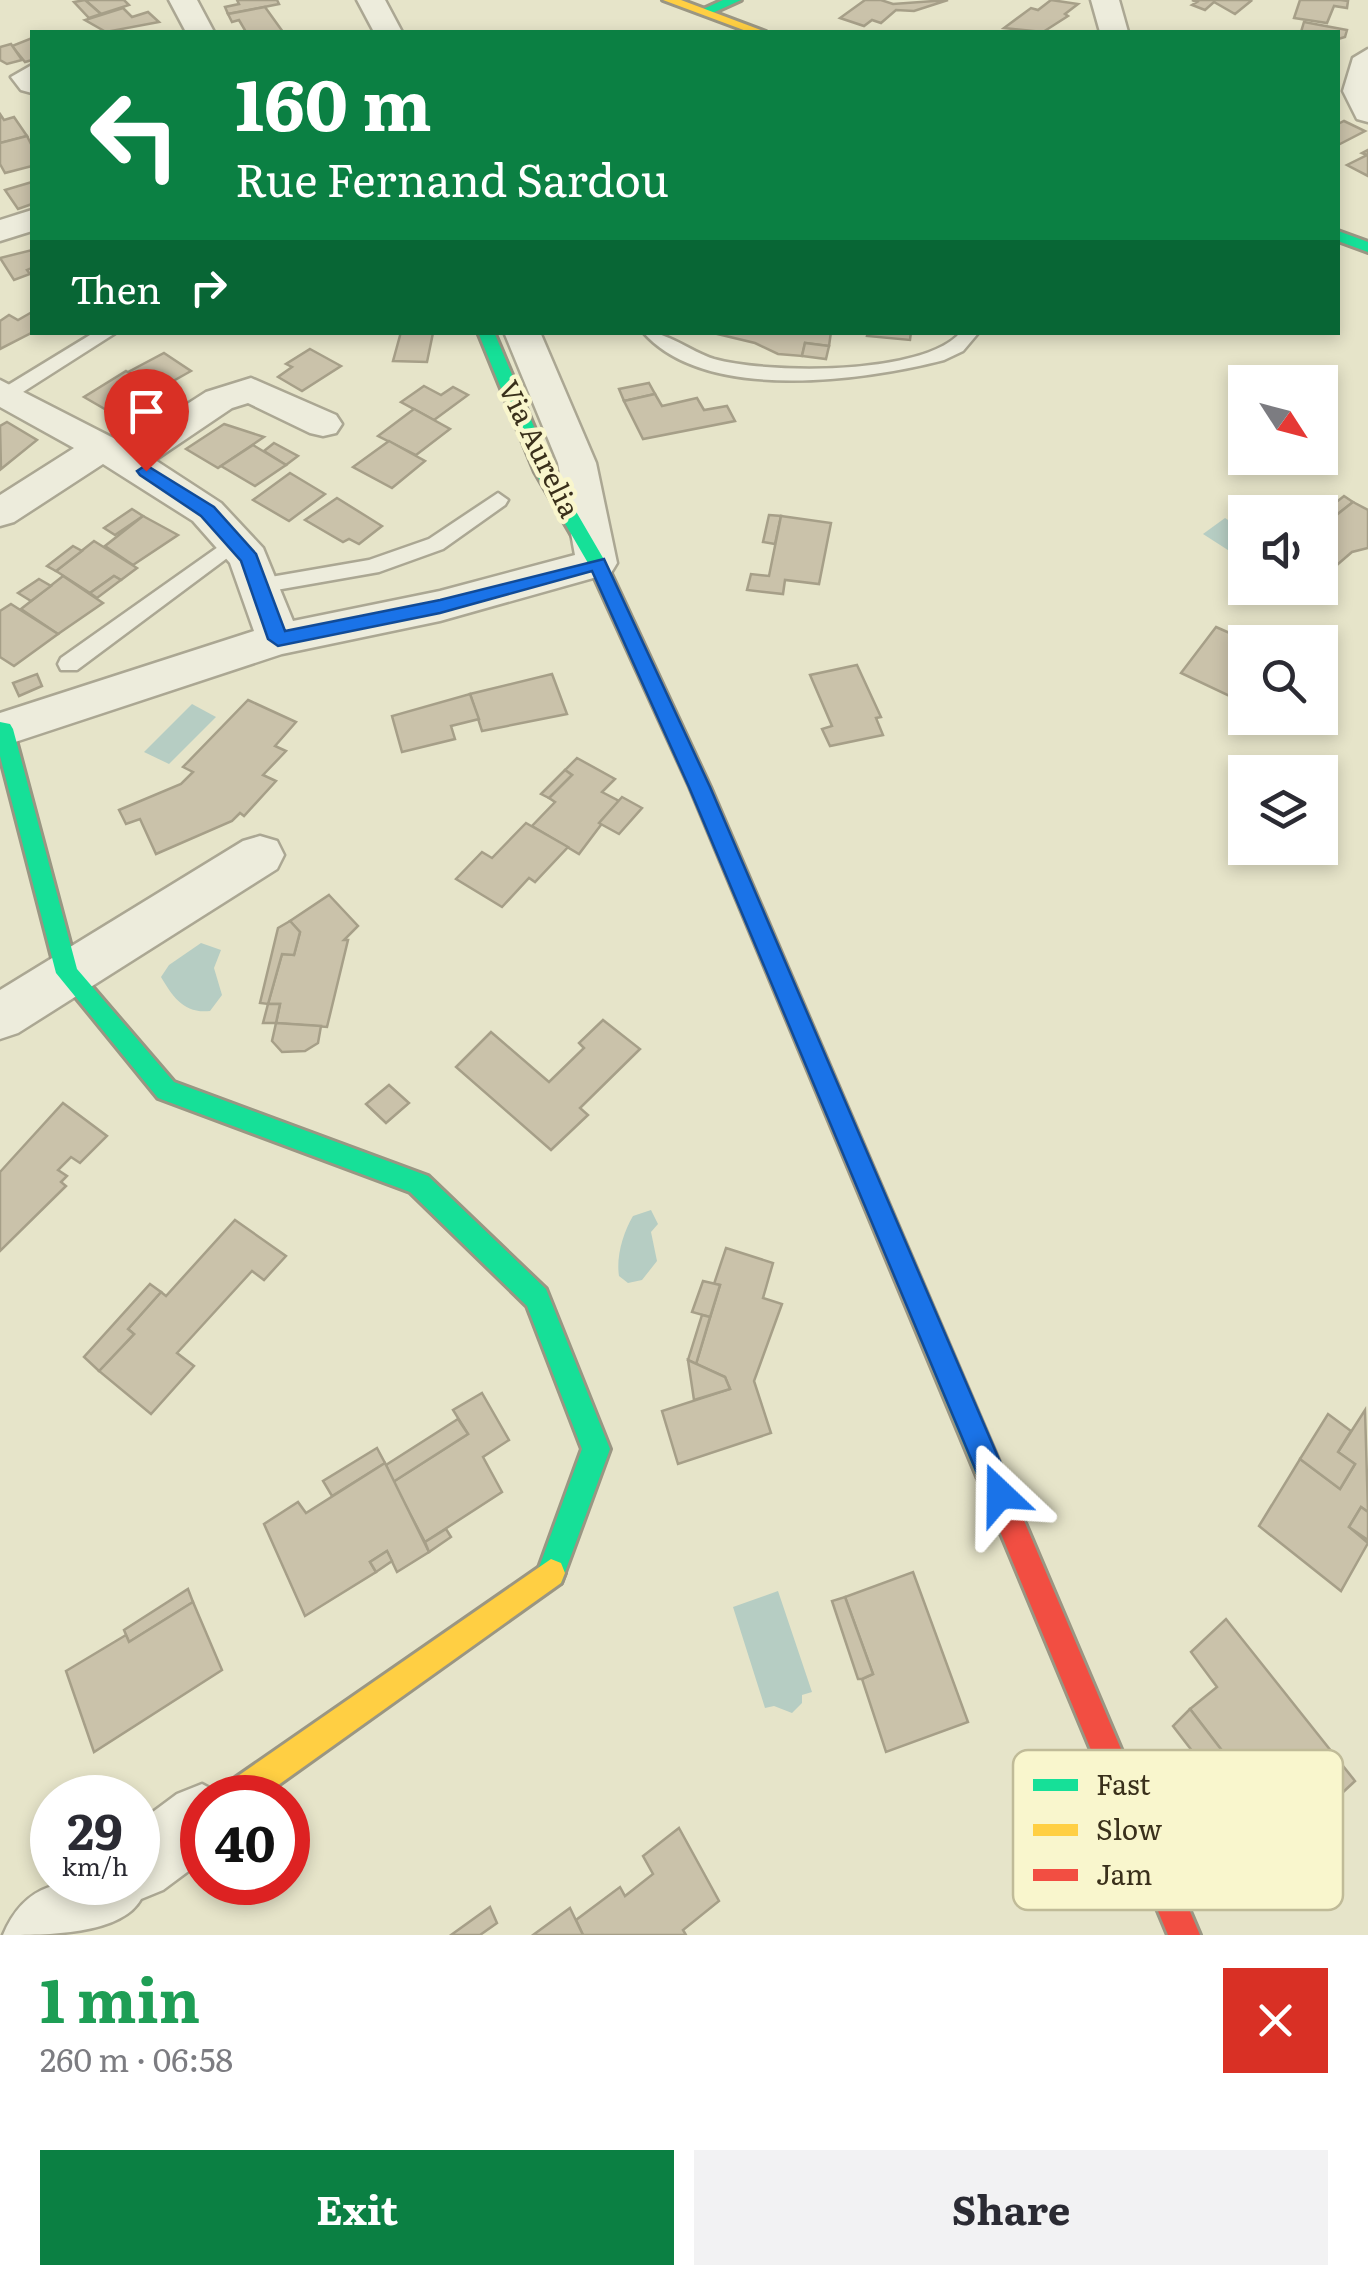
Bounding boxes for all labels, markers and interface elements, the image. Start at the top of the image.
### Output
text: 160 m [235,49,432,153]
icon: left [70,70,200,200]
text: Rue Fernand Sardou [235,144,669,211]
text: Then [70,259,161,316]
icon: right [181,260,236,315]
north arrow [1228,365,1338,475]
map controls [1228,365,1338,865]
pin [104,369,189,472]
street label: Via Aurelia [489,372,592,524]
icon: arrive [119,384,174,439]
button: sound [1228,495,1338,605]
button: search [1228,625,1338,735]
button: layers [1228,755,1338,865]
position arrow [948,1442,1052,1546]
legend [1013,1750,1343,1910]
text: Fast [1096,1762,1151,1804]
speed limit sign: 40 [180,1775,310,1905]
text: 29 [67,1791,123,1865]
text: Slow [1096,1807,1162,1849]
text: km/h [62,1847,128,1884]
text: Jam [1096,1852,1152,1894]
text: 1 min [40,1952,200,2041]
button: close [1223,1968,1328,2073]
text: 260 m · 06:58 [40,2034,233,2082]
button: Exit [40,2150,674,2265]
button: Share [694,2150,1328,2265]

